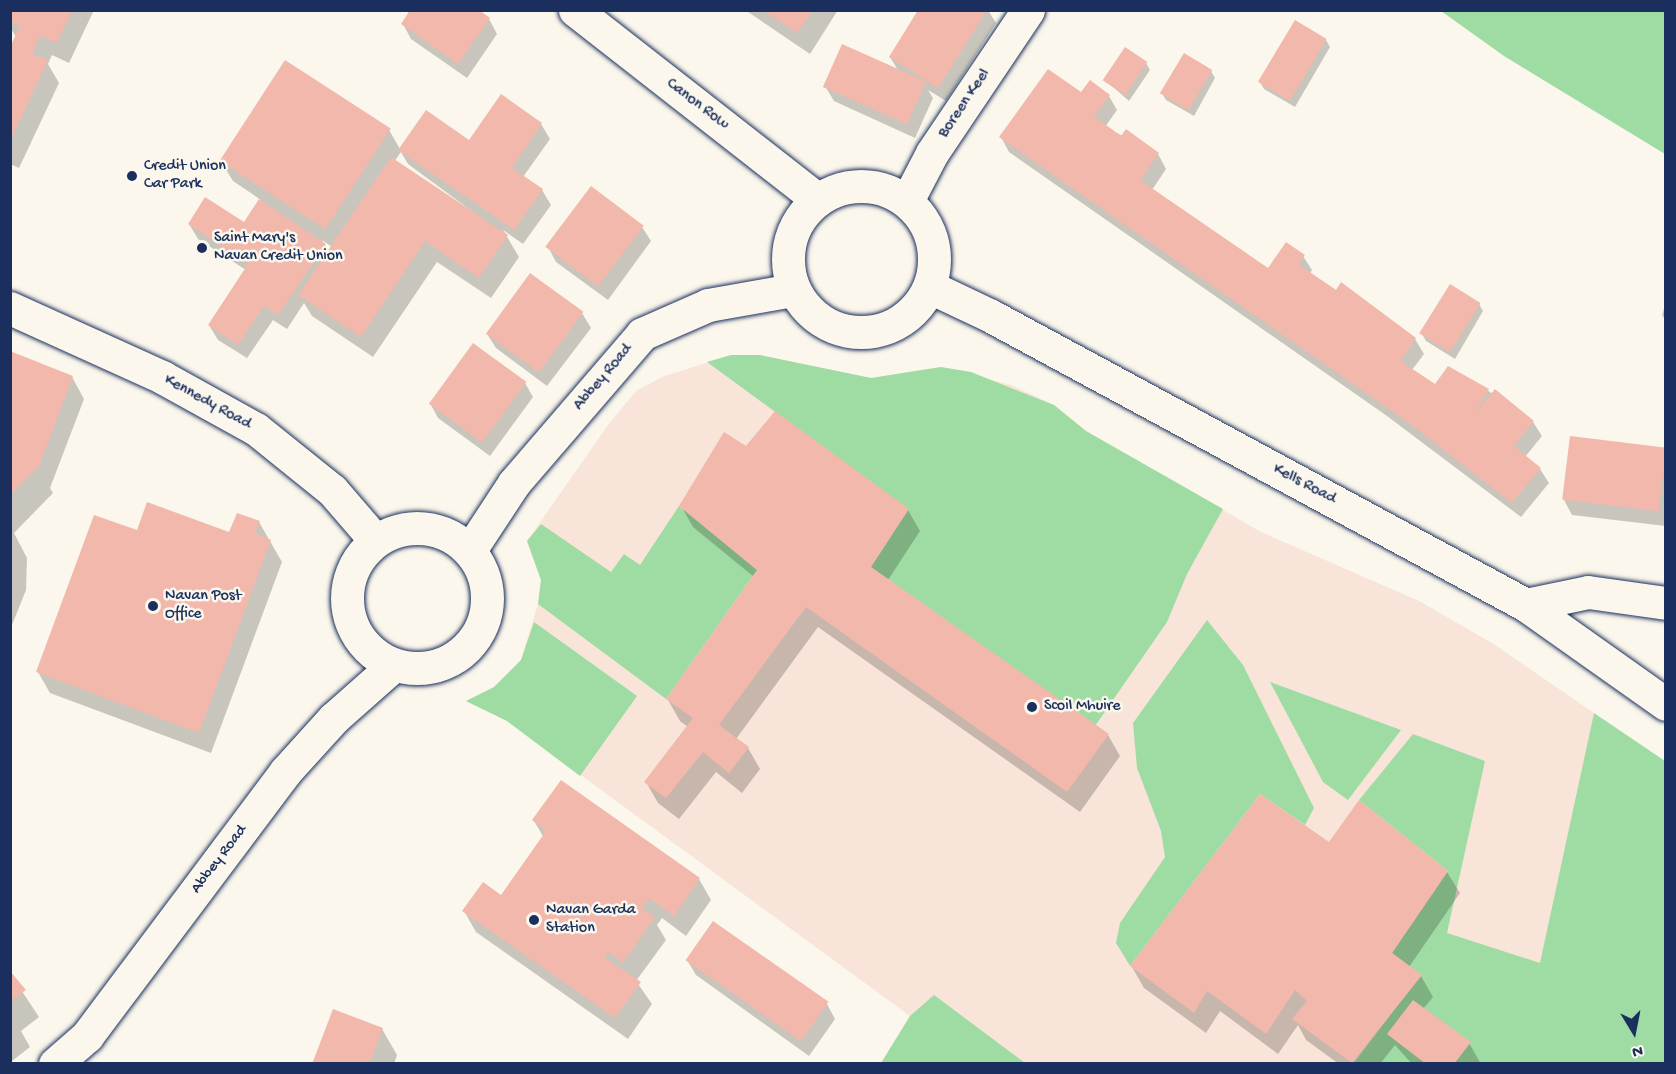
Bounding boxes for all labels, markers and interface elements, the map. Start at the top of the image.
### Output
street label: Boreen Keel [935,66,995,142]
street label: Canon Row [662,75,732,135]
place label: Credit Union Car Park [144,157,226,195]
marker: Credit Union Car Park [125,169,139,183]
place label: Saint Mary's Navan Credit Union [214,229,343,267]
marker: Saint Mary's Navan Credit Union [195,241,209,255]
street label: Abbey Road [571,341,637,415]
street label: Kennedy Road [160,371,254,435]
street label: Kells Road [1269,460,1339,510]
place label: Navan Post Office [165,587,241,625]
marker: Navan Post Office [146,599,160,613]
place label: Scoil Mhuire [1044,697,1121,717]
marker: Scoil Mhuire [1025,700,1039,714]
street label: Abbey Road [188,822,252,898]
place label: Navan Garda Station [546,901,636,939]
marker: Navan Garda Station [527,913,541,927]
north arrow [1604,1002,1664,1062]
text: N [1630,1040,1644,1060]

